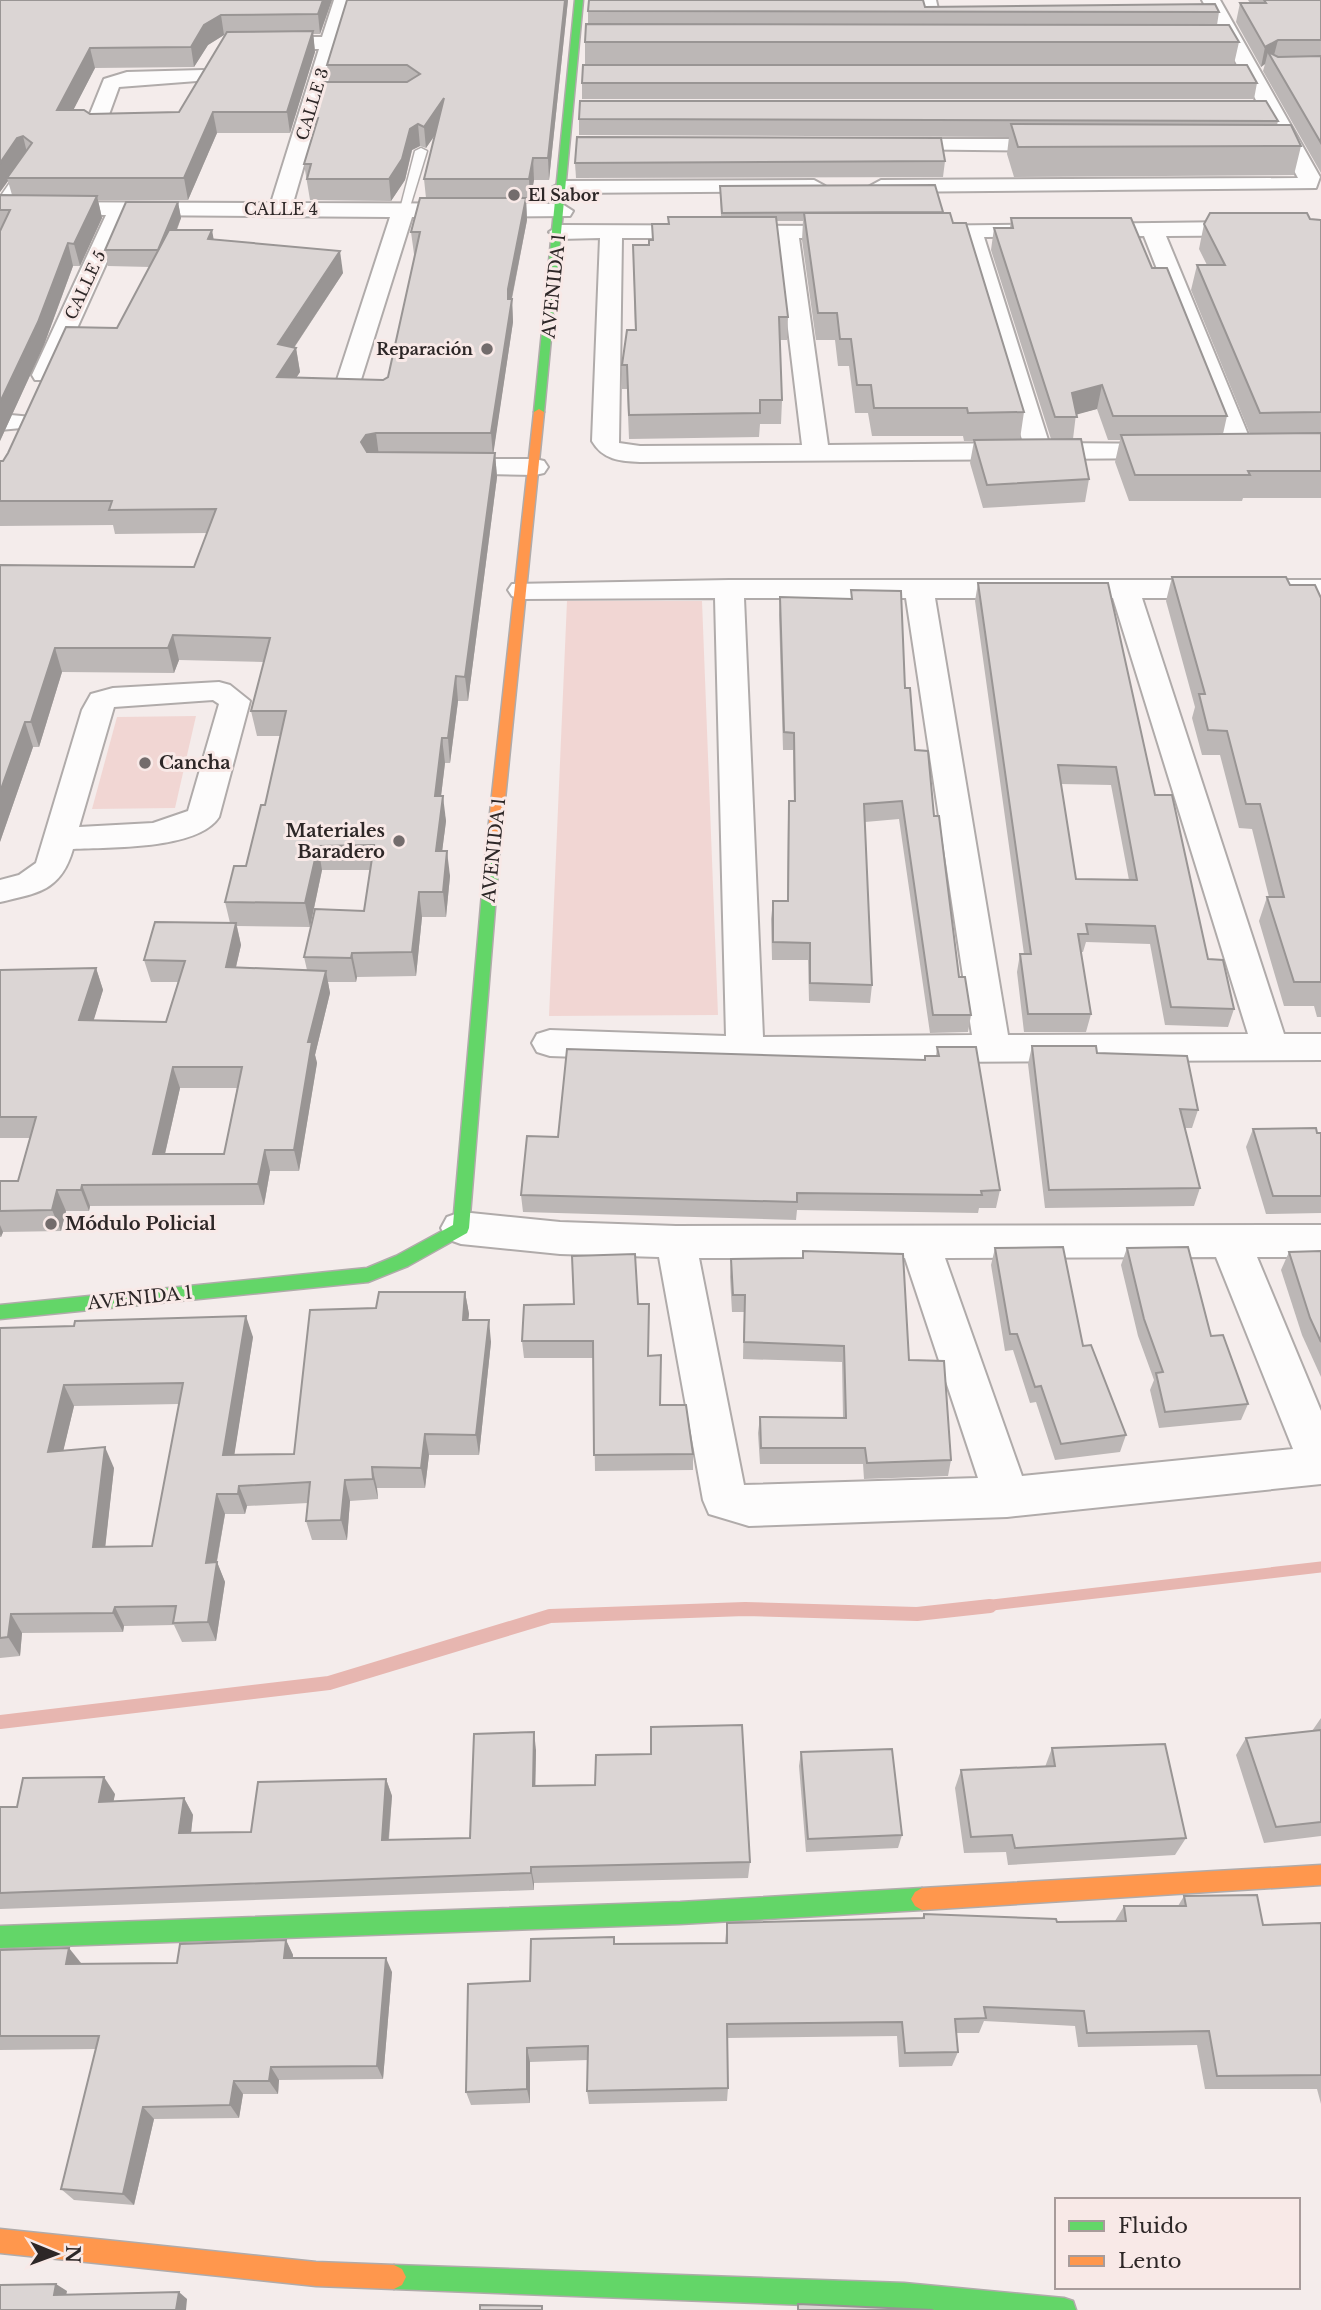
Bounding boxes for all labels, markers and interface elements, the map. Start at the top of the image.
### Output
street label: CALLE 3 [292,65,332,143]
place label: El Sabor [528,185,599,205]
marker: El Sabor [506,187,522,203]
street label: CALLE 4 [244,199,318,219]
street label: AVENIDA 1 [537,233,570,340]
street label: CALLE 5 [60,247,110,323]
place label: Reparación [376,339,473,359]
marker: Reparación [479,341,495,357]
place label: Cancha [159,752,231,774]
marker: Cancha [137,755,153,771]
street label: AVENIDA 1 [477,797,510,904]
place label: Materiales Baradero [286,820,385,863]
marker: Materiales Baradero [391,833,407,849]
place label: Módulo Policial [65,1213,217,1235]
marker: Módulo Policial [43,1216,59,1232]
street label: AVENIDA 1 [86,1282,193,1315]
legend [1055,2198,1300,2289]
text: Fluido [1118,2213,1188,2239]
north arrow [21,2219,91,2289]
text: N [61,2245,84,2264]
text: Lento [1118,2248,1181,2274]

